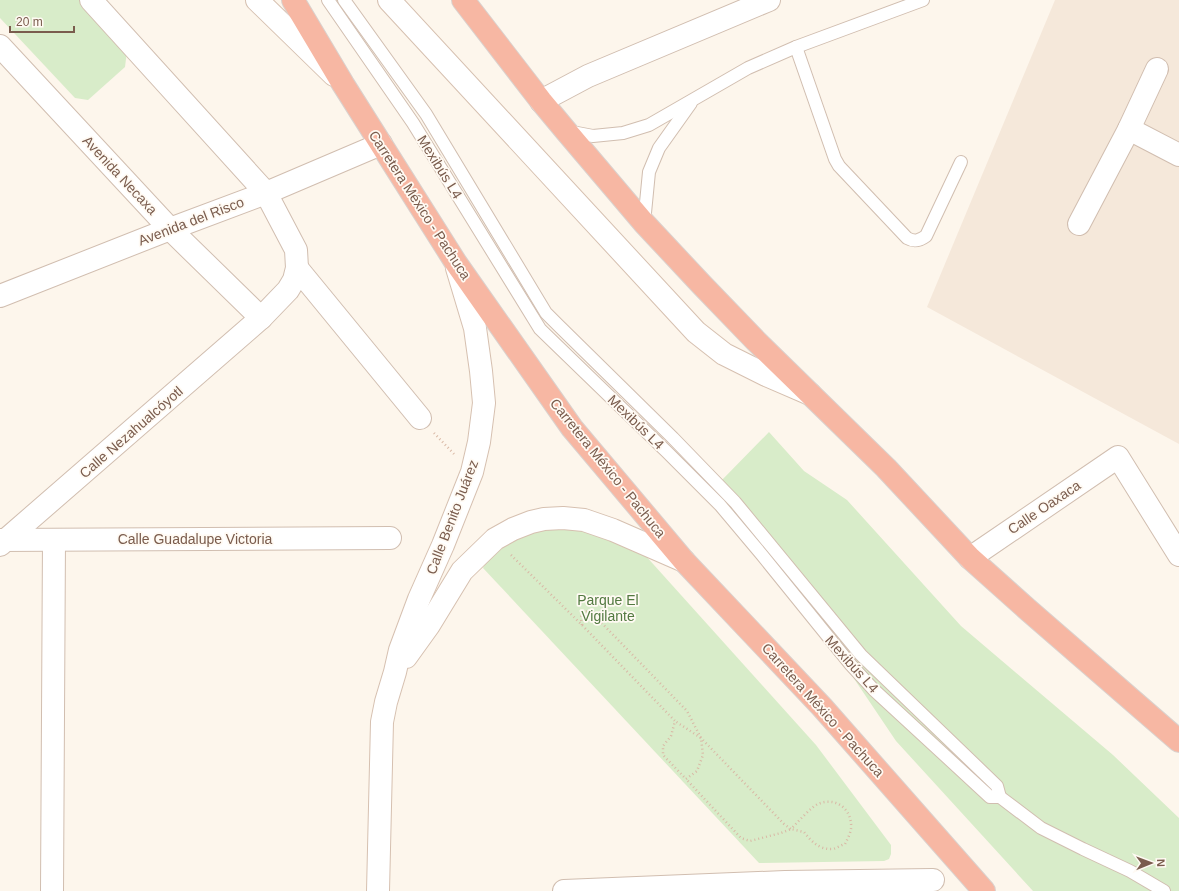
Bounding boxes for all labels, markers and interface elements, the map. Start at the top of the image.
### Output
scale bar [10,8,74,34]
text: 20 m [16,15,43,29]
street label: Carretera México - Pachuca [366,128,474,283]
street label: Avenida Necaxa [79,132,161,218]
street label: Mexibús L4 [414,132,466,202]
street label: Avenida del Risco [136,193,246,249]
street label: Calle Nezahualcóyotl [76,383,186,481]
street label: Mexibús L4 [605,391,667,453]
street label: Carretera México - Pachuca [547,395,669,541]
street label: Calle Benito Juárez [423,457,481,577]
street label: Calle Oaxaca [1005,477,1083,537]
street label: Calle Guadalupe Victoria [118,531,273,547]
park label: Parque El Vigilante [577,592,639,624]
street label: Mexibús L4 [822,632,882,696]
street label: Carretera México - Pachuca [759,640,887,780]
north arrow [1131,843,1171,883]
text: N [1155,859,1167,867]

